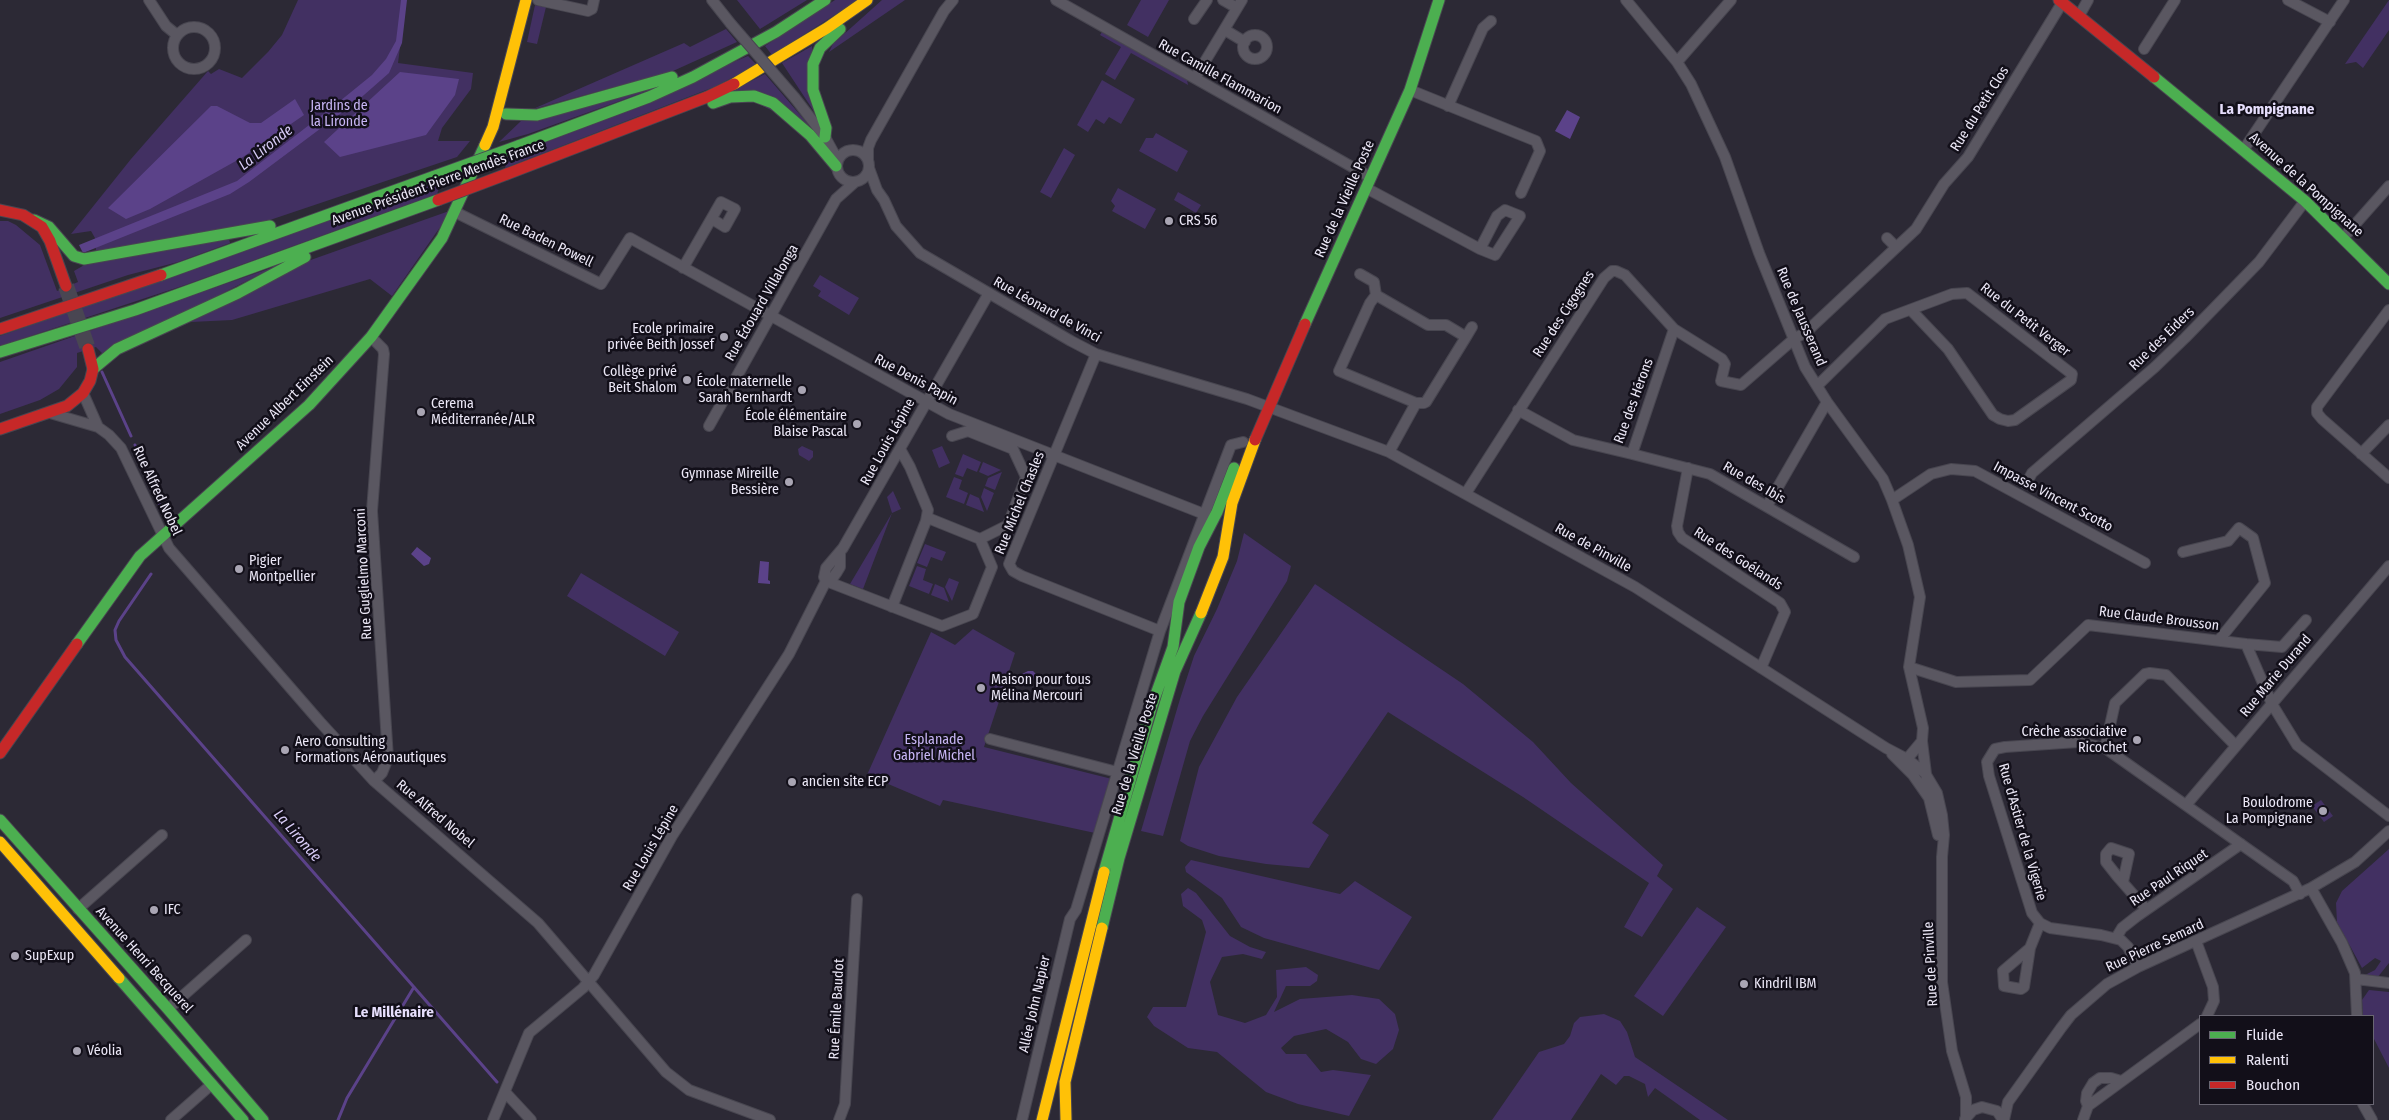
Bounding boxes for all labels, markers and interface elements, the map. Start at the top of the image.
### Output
street label: Rue Camille Flammarion [1155,36,1285,118]
street label: Rue du Petit Clos [1947,63,2013,155]
park label: Jardins de la Lironde [310,98,368,130]
district label: La Pompignane [2220,101,2314,119]
water label: La Lironde [235,121,297,175]
street label: Avenue de la Pompignane [2245,129,2367,241]
street label: Avenue Président Pierre Mendès France [329,137,547,229]
street label: Rue de la Vieille Poste [1312,138,1378,260]
street label: Rue Baden Powell [496,211,596,271]
place label: CRS 56 [1179,213,1217,229]
marker: CRS 56 [1163,215,1175,227]
street label: Rue Édouard Villalonga [722,242,802,364]
street label: Rue de Jausserand [1773,265,1829,369]
street label: Rue des Cigognes [1530,267,1598,361]
street label: Rue Léonard de Vinci [990,274,1104,346]
street label: Rue du Petit Verger [1977,280,2073,360]
street label: Rue des Eiders [2126,304,2198,374]
place label: Ecole primaire privée Beith Jossef [607,321,714,354]
marker: Ecole primaire privée Beith Jossef [718,331,730,343]
street label: Rue Denis Papin [871,351,961,409]
street label: Avenue Albert Einstein [233,352,337,454]
street label: Rue des Hérons [1611,356,1657,446]
place label: Collège privé Beit Shalom [603,364,677,397]
marker: Collège privé Beit Shalom [681,374,693,386]
place label: École maternelle Sarah Bernhardt [696,374,792,407]
marker: École maternelle Sarah Bernhardt [796,384,808,396]
place label: Cerema Méditerranée/ALR [431,396,535,428]
street label: Rue Louis Lépine [857,396,919,488]
marker: Cerema Méditerranée/ALR [415,406,427,418]
place label: École élémentaire Blaise Pascal [745,408,847,441]
marker: École élémentaire Blaise Pascal [851,418,863,430]
street label: Rue Alfred Nobel [129,444,185,538]
street label: Rue Michel Chasles [992,449,1048,557]
street label: Rue des Ibis [1720,458,1788,508]
street label: Impasse Vincent Scotto [1990,458,2116,536]
place label: Gymnase Mireille Bessière [681,466,779,498]
marker: Gymnase Mireille Bessière [783,476,795,488]
street label: Rue Guglielmo Marconi [352,508,376,640]
street label: Rue de Pinville [1552,520,1634,576]
street label: Rue des Goélands [1690,524,1786,594]
place label: Pigier Montpellier [249,553,315,586]
marker: Pigier Montpellier [233,563,245,575]
street label: Rue Claude Brousson [2098,603,2220,635]
street label: Rue Marie Durand [2237,631,2315,721]
place label: Maison pour tous Mélina Mercouri [991,672,1091,704]
marker: Maison pour tous Mélina Mercouri [975,682,987,694]
street label: Rue de la Vieille Poste [1108,691,1162,817]
place label: Crèche associative Ricochet [2022,724,2127,756]
park label: Esplanade Gabriel Michel [893,732,975,764]
place label: Aero Consulting Formations Aéronautiques [295,734,446,766]
marker: Crèche associative Ricochet [2131,734,2143,746]
marker: Aero Consulting Formations Aéronautiques [279,744,291,756]
street label: Rue d'Astier de la Vigerie [1994,761,2050,903]
place label: ancien site ECP [802,774,888,790]
marker: ancien site ECP [786,776,798,788]
street label: Rue Alfred Nobel [393,777,477,851]
place label: Boulodrome La Pompignane [2226,795,2313,828]
street label: Rue Louis Lépine [620,802,682,894]
marker: Boulodrome La Pompignane [2317,805,2329,817]
water label: La Lironde [269,806,325,866]
street label: Rue Paul Riquet [2127,846,2211,910]
place label: IFC [164,902,181,918]
street label: Avenue Henri Becquerel [92,903,196,1017]
marker: IFC [148,904,160,916]
street label: Rue Pierre Semard [2103,916,2207,976]
street label: Rue de Pinville [1920,921,1942,1007]
place label: SupExup [25,948,74,964]
marker: SupExup [9,950,21,962]
street label: Allée John Napier [1016,954,1054,1054]
street label: Rue Émile Baudot [826,958,848,1060]
place label: Kindril IBM [1754,976,1816,992]
marker: Kindril IBM [1738,978,1750,990]
district label: Le Millénaire [354,1004,434,1022]
legend [2199,1015,2374,1105]
text: Fluide [2246,1026,2283,1044]
place label: Véolia [87,1043,122,1059]
marker: Véolia [71,1045,83,1057]
text: Ralenti [2246,1051,2289,1069]
text: Bouchon [2246,1076,2300,1094]

